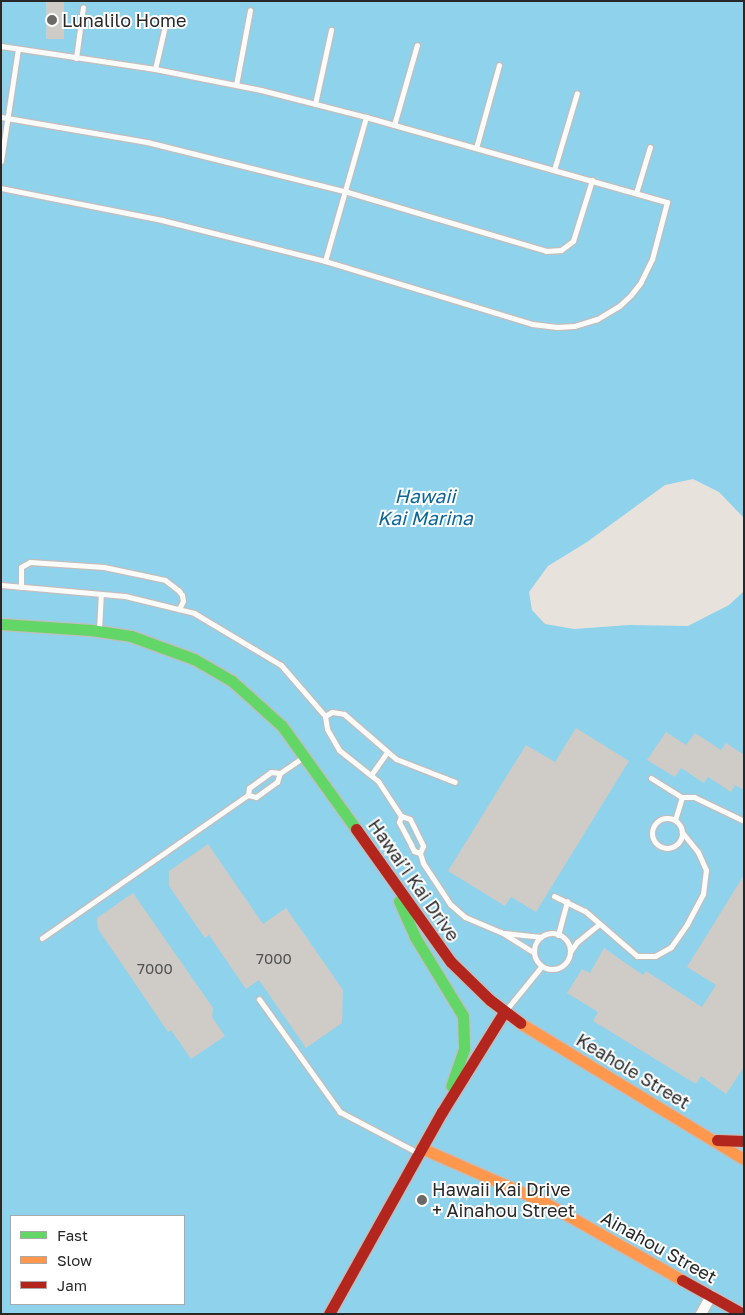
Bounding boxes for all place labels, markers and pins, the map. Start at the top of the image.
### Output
place label: Lunalilo Home [62,9,186,31]
marker: Lunalilo Home [46,14,58,26]
place label: Hawaii Kai Drive + Ainahou Street [432,1179,575,1222]
marker: Hawaii Kai Drive + Ainahou Street [416,1194,428,1206]

